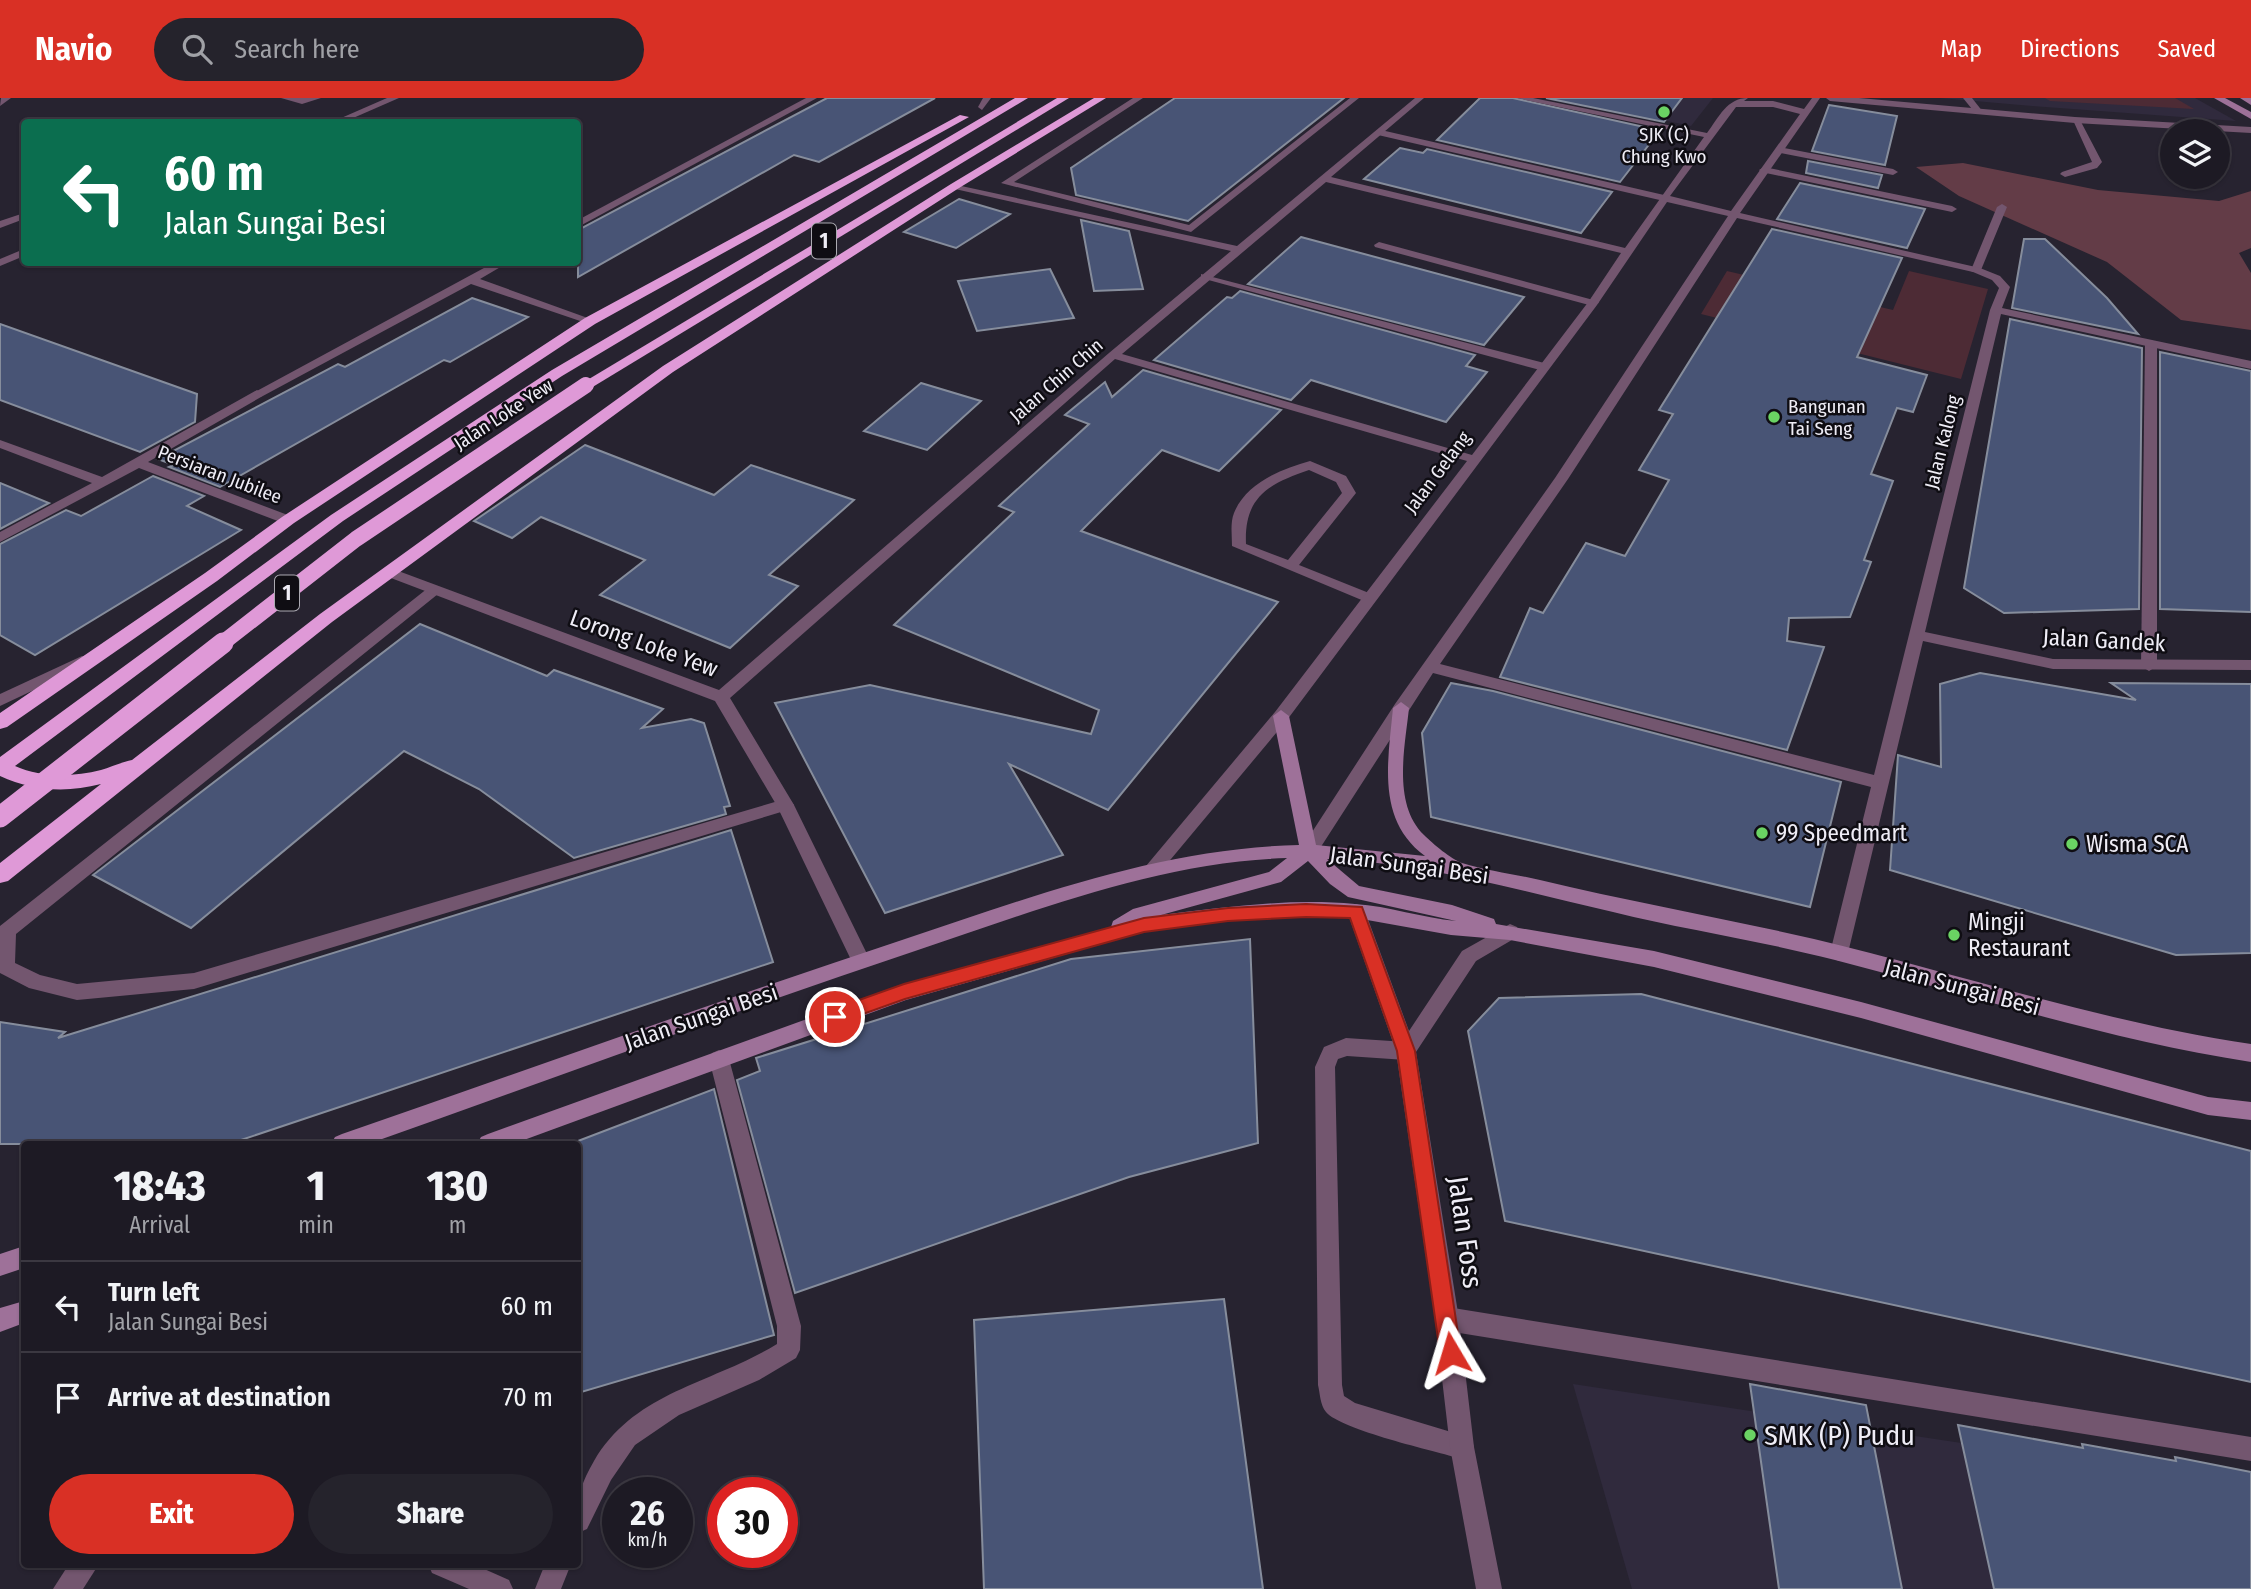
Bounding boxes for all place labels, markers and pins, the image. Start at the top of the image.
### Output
marker: SJK (C) Chung Kwo [1656,104,1672,120]
place label: SJK (C) Chung Kwo [1621,123,1707,168]
place label: Bangunan Tai Seng [1788,395,1866,440]
marker: Bangunan Tai Seng [1766,409,1782,425]
place label: 99 Speedmart [1776,819,1907,847]
marker: 99 Speedmart [1754,825,1770,841]
place label: Wisma SCA [2086,830,2188,858]
marker: Wisma SCA [2064,836,2080,852]
place label: Mingji Restaurant [1968,908,2071,962]
marker: Mingji Restaurant [1946,927,1962,943]
pin [805,987,865,1047]
place label: SMK (P) Pudu [1764,1419,1915,1452]
marker: SMK (P) Pudu [1742,1427,1758,1443]

